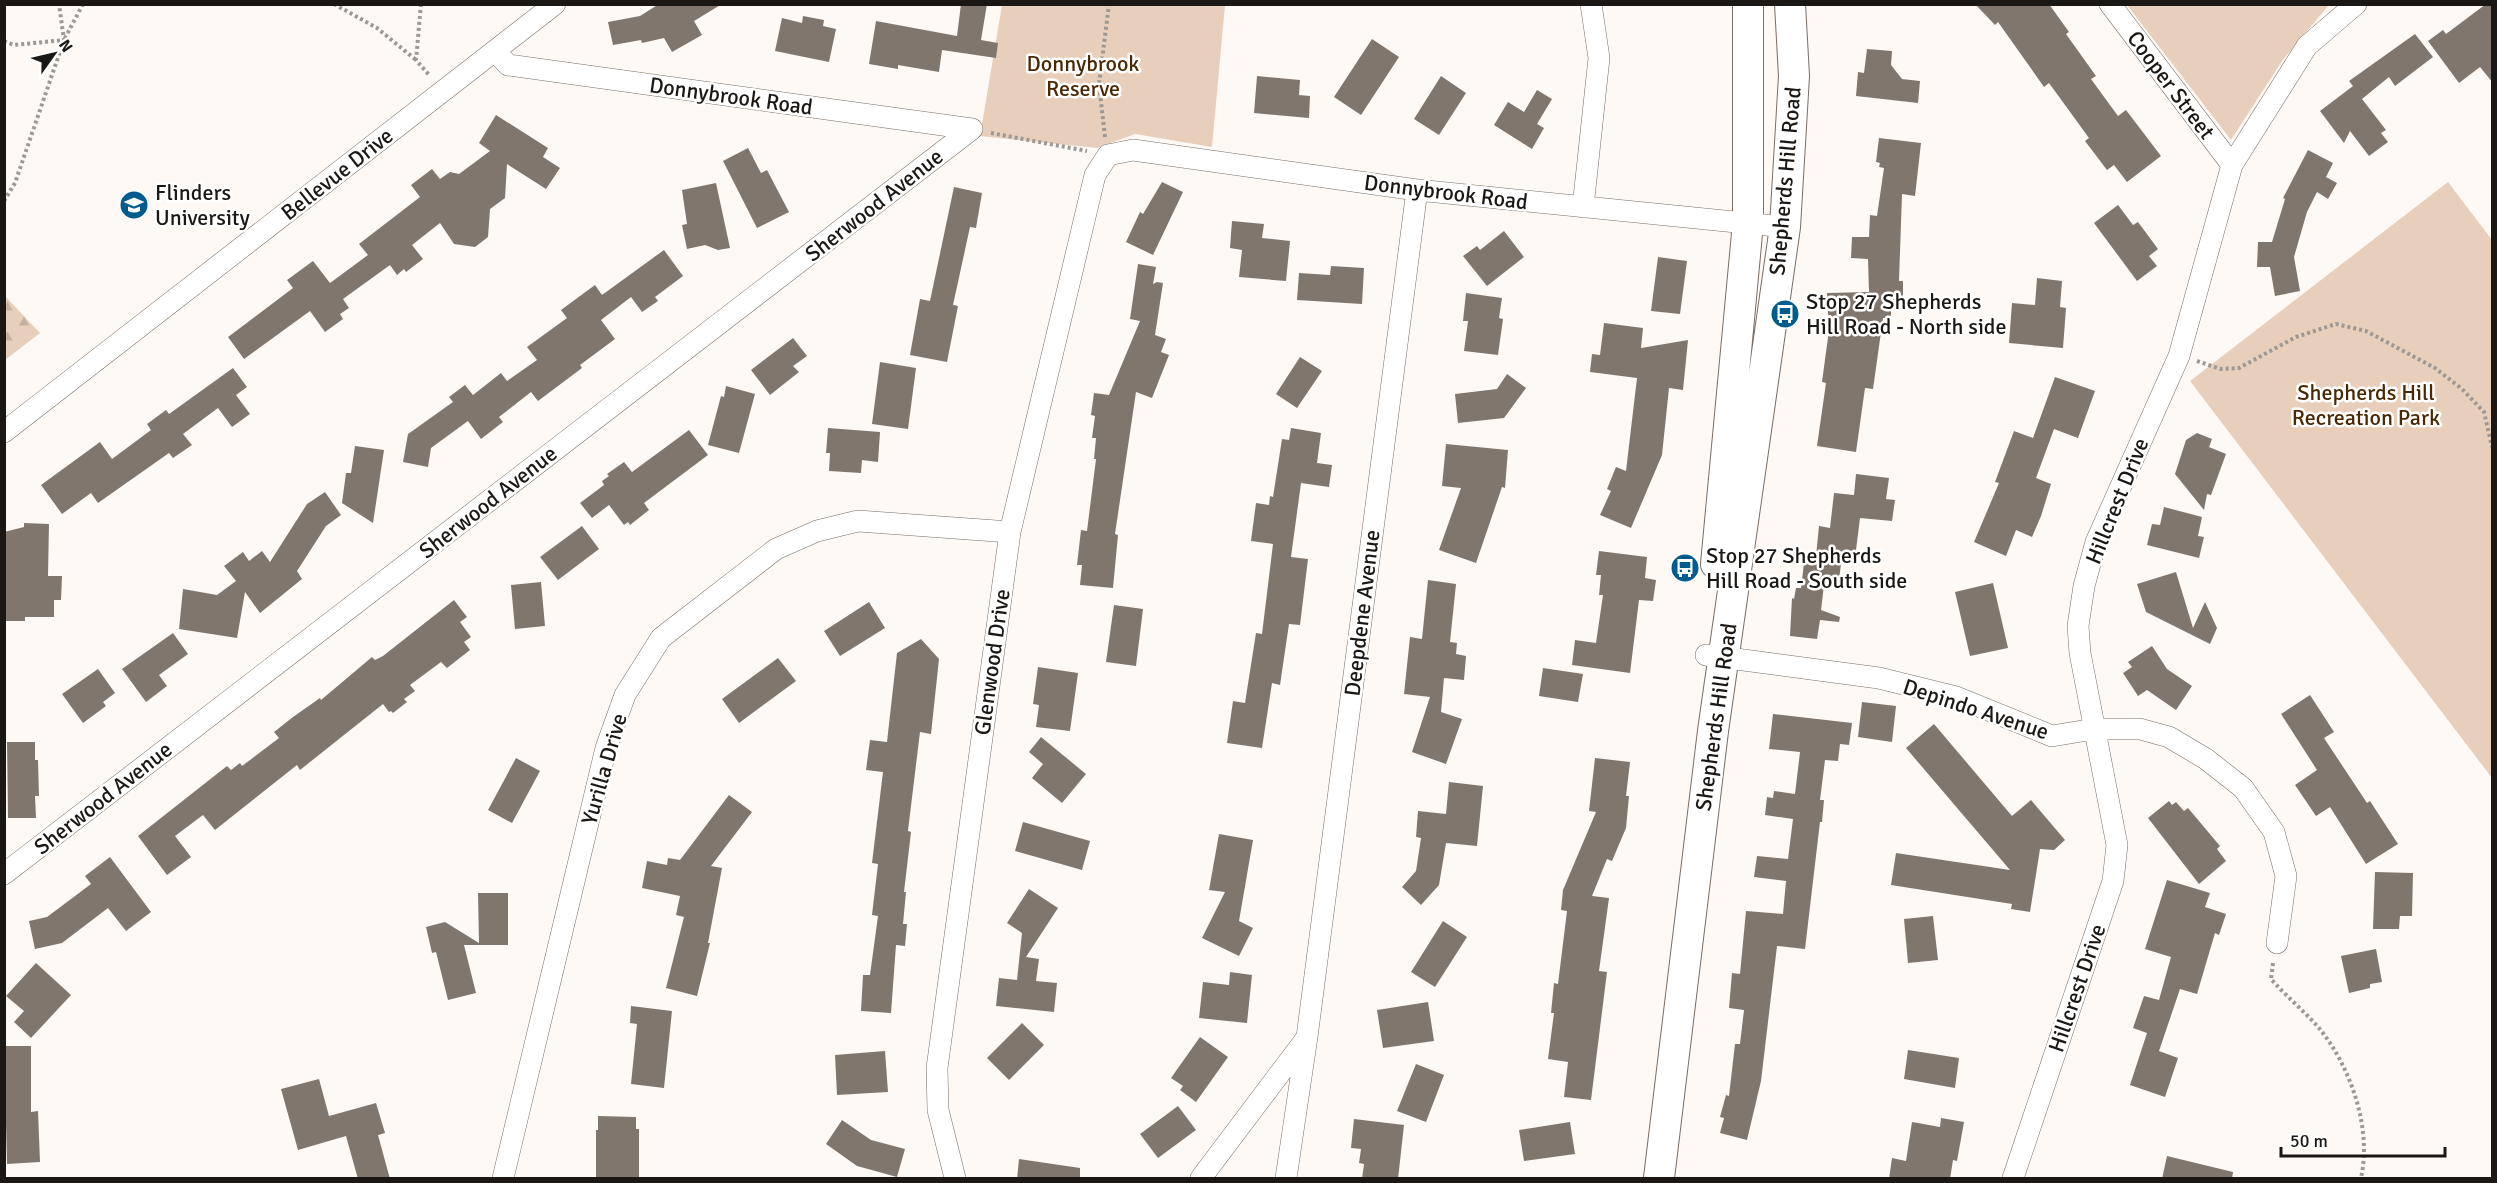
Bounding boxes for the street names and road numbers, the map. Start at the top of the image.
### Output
street label: Cooper Street [2121,25,2221,145]
street label: Donnybrook Road [648,71,814,121]
street label: Shepherds Hill Road [1763,86,1807,276]
street label: Bellevue Drive [276,122,398,226]
street label: Sherwood Avenue [800,143,948,267]
street label: Donnybrook Road [1363,169,1529,215]
street label: Hillcrest Drive [2079,434,2155,568]
street label: Sherwood Avenue [414,440,562,564]
street label: Deepdene Avenue [1338,528,1386,698]
street label: Glenwood Drive [968,587,1016,737]
street label: Shepherds Hill Road [1689,621,1743,813]
street label: Depindo Avenue [1900,673,2052,745]
street label: Yurilla Drive [575,710,633,828]
street label: Sherwood Avenue [29,736,177,860]
street label: Hillcrest Drive [2042,920,2112,1056]

